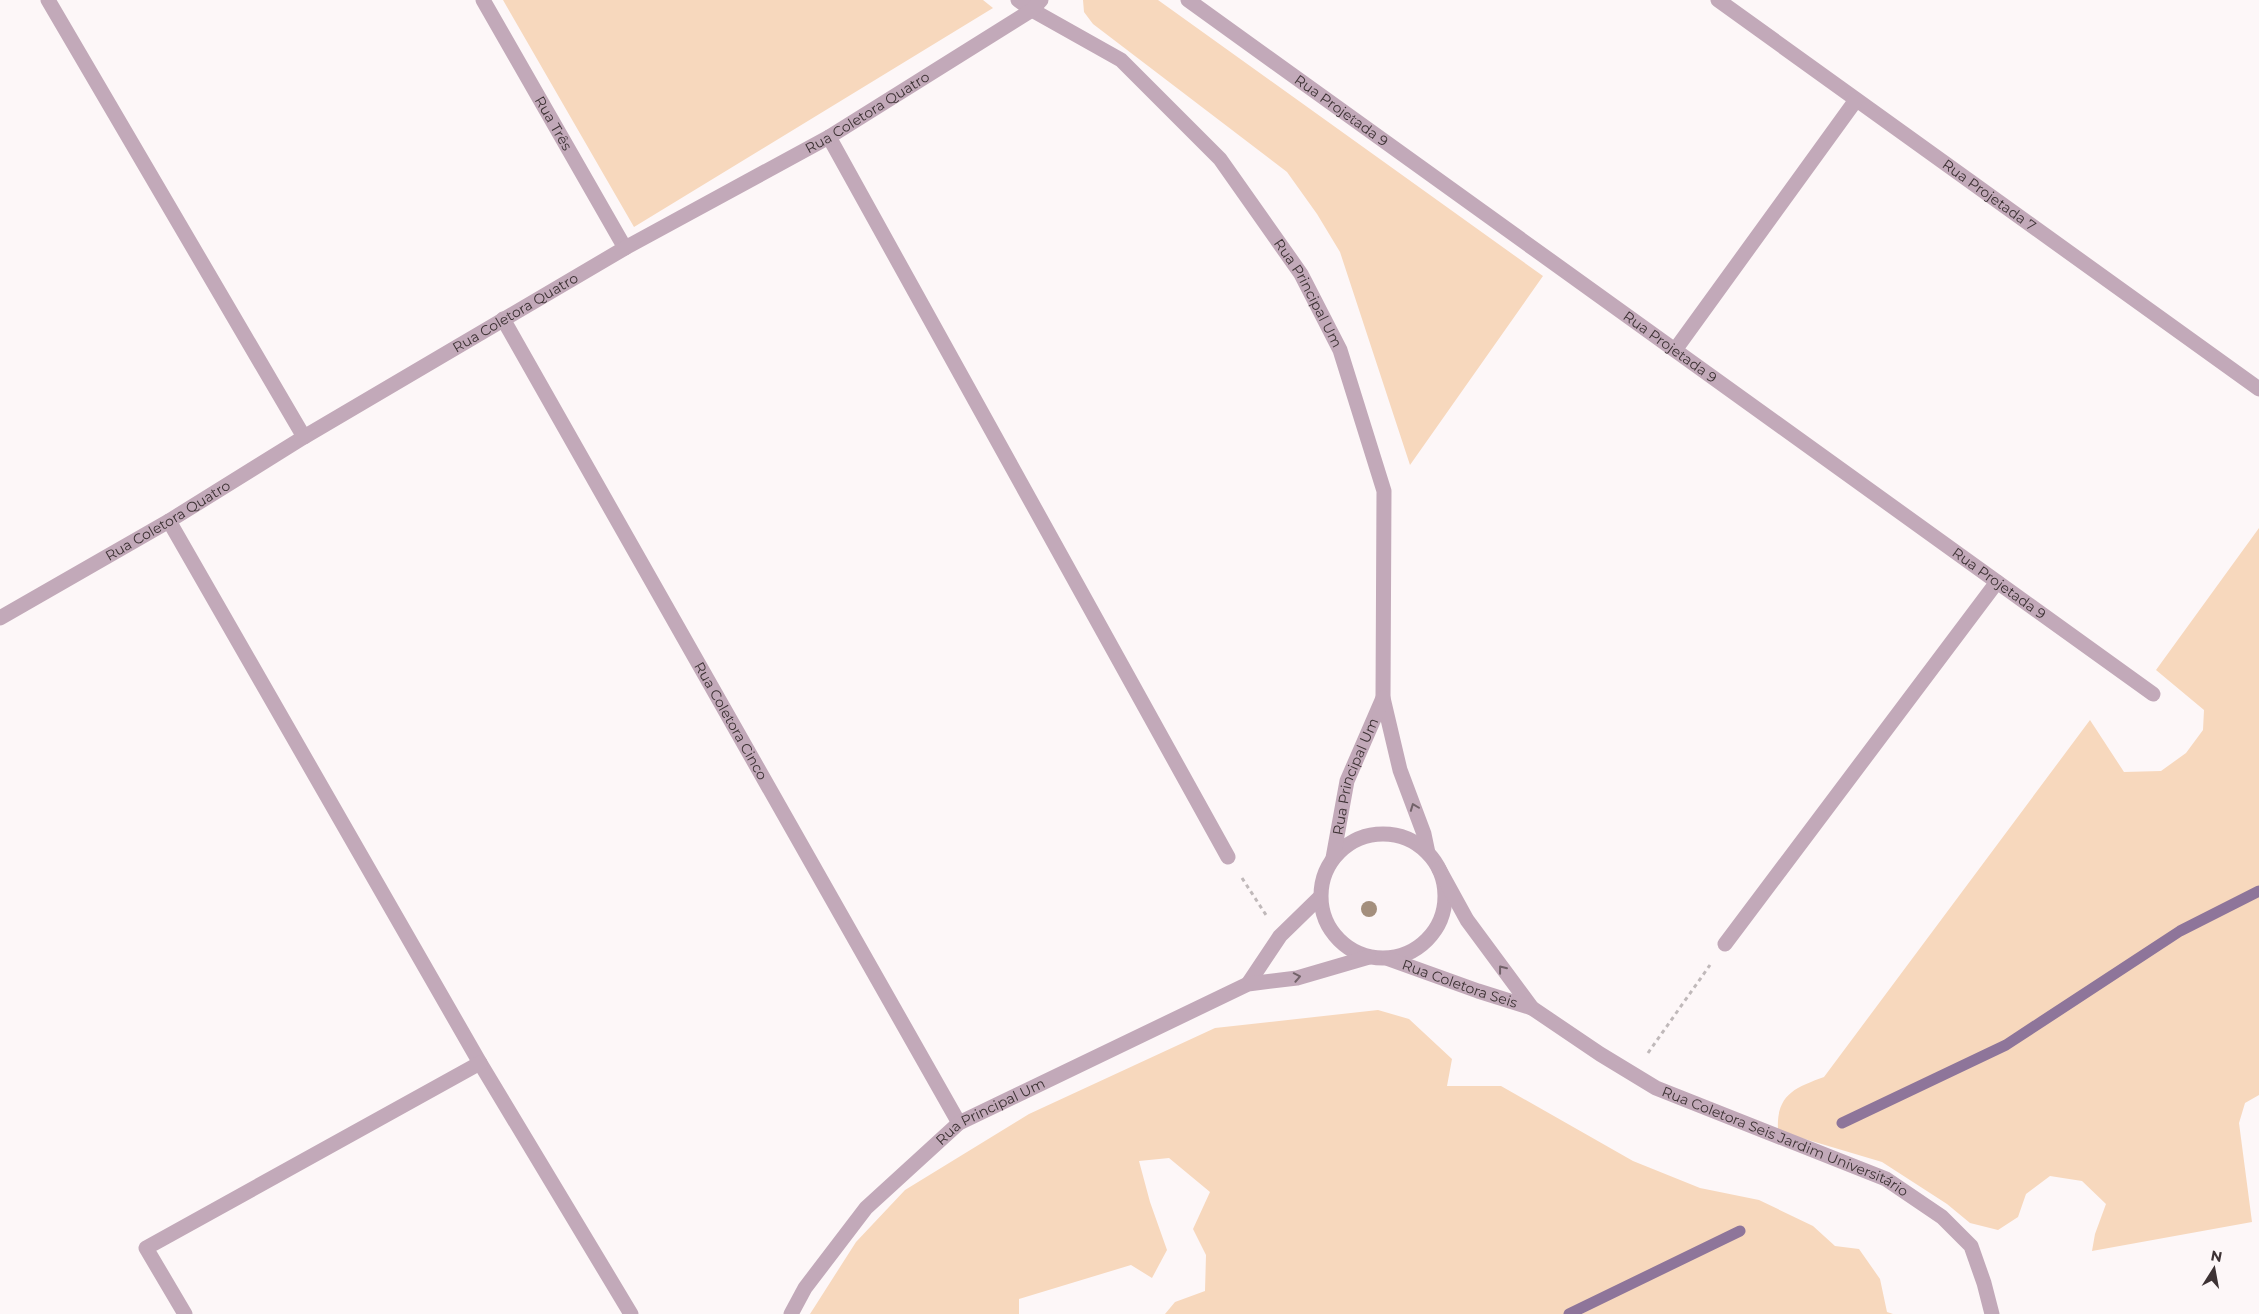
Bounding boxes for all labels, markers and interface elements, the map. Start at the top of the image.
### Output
street label: Rua Coletora Quatro [802,67,933,157]
street label: Rua Projetada 9 [1291,71,1392,150]
street label: Rua Três [531,93,576,154]
street label: Rua Projetada 7 [1939,155,2040,235]
street label: Rua Principal Um [1270,235,1346,351]
street label: Rua Coletora Quatro [449,269,581,357]
street label: Rua Projetada 9 [1620,307,1721,387]
street label: Rua Coletora Quatro [102,476,234,565]
street label: Rua Projetada 9 [1949,543,2050,623]
street label: Rua Coletora Cinco [690,659,772,783]
street label: Rua Principal Um [1328,715,1382,836]
one-way arrow [1410,803,1420,812]
street label: Rua Coletora Seis [1400,955,1520,1012]
one-way arrow [1500,966,1508,975]
one-way arrow [1292,972,1301,983]
street label: Rua Principal Um [932,1074,1048,1149]
street label: Rua Coletora Seis Jardim Universitário [1659,1082,1912,1201]
north arrow [2189,1244,2239,1294]
text: N [2209,1246,2224,1266]

